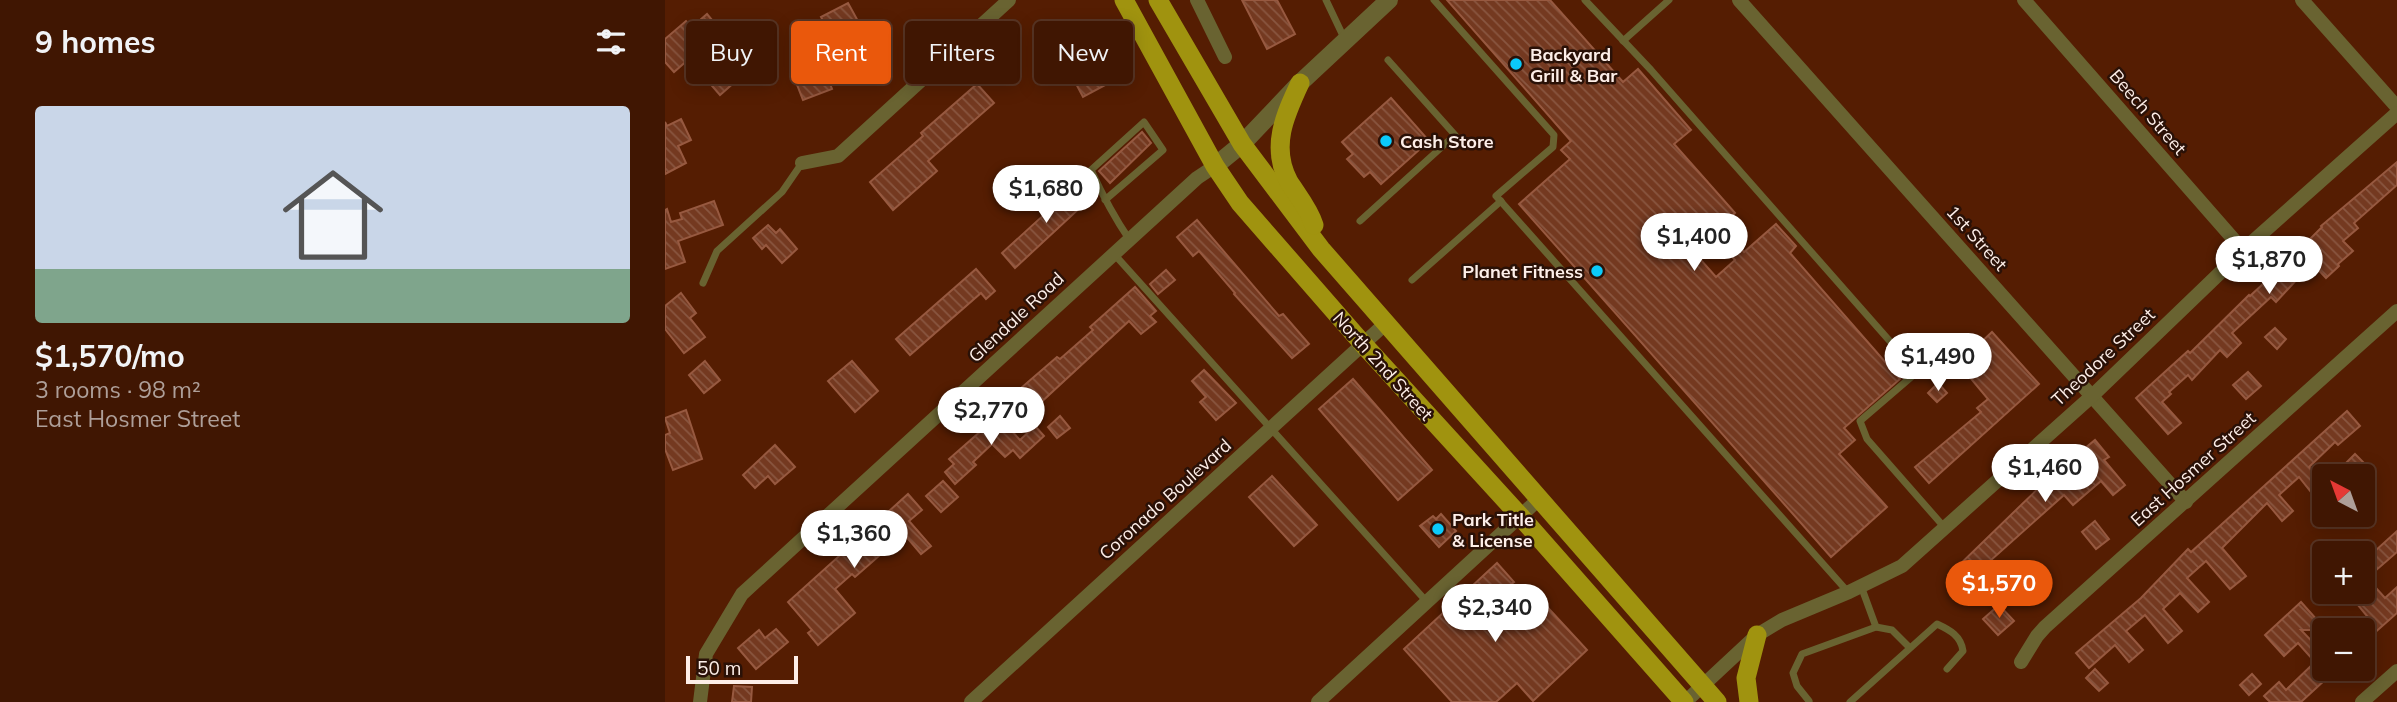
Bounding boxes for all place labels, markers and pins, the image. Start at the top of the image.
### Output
place label: Backyard Grill & Bar [1530,43,1618,87]
marker: Backyard Grill & Bar [1508,56,1524,72]
place label: Cash Store [1400,130,1494,153]
marker: Cash Store [1378,133,1394,149]
pin: $1,680 [989,166,1103,225]
pin: $1,400 [1637,214,1751,273]
pin: $1,870 [2212,236,2326,296]
place label: Planet Fitness [1462,260,1583,283]
marker: Planet Fitness [1589,263,1605,279]
pin: $1,490 [1881,334,1995,393]
pin: $2,770 [934,388,1048,447]
pin: $1,460 [1988,444,2102,504]
place label: Park Title & License [1452,508,1534,552]
pin: $1,360 [797,510,911,570]
marker: Park Title & License [1430,521,1446,537]
pin: $1,570 [1942,560,2056,620]
pin: $2,340 [1438,584,1552,644]

